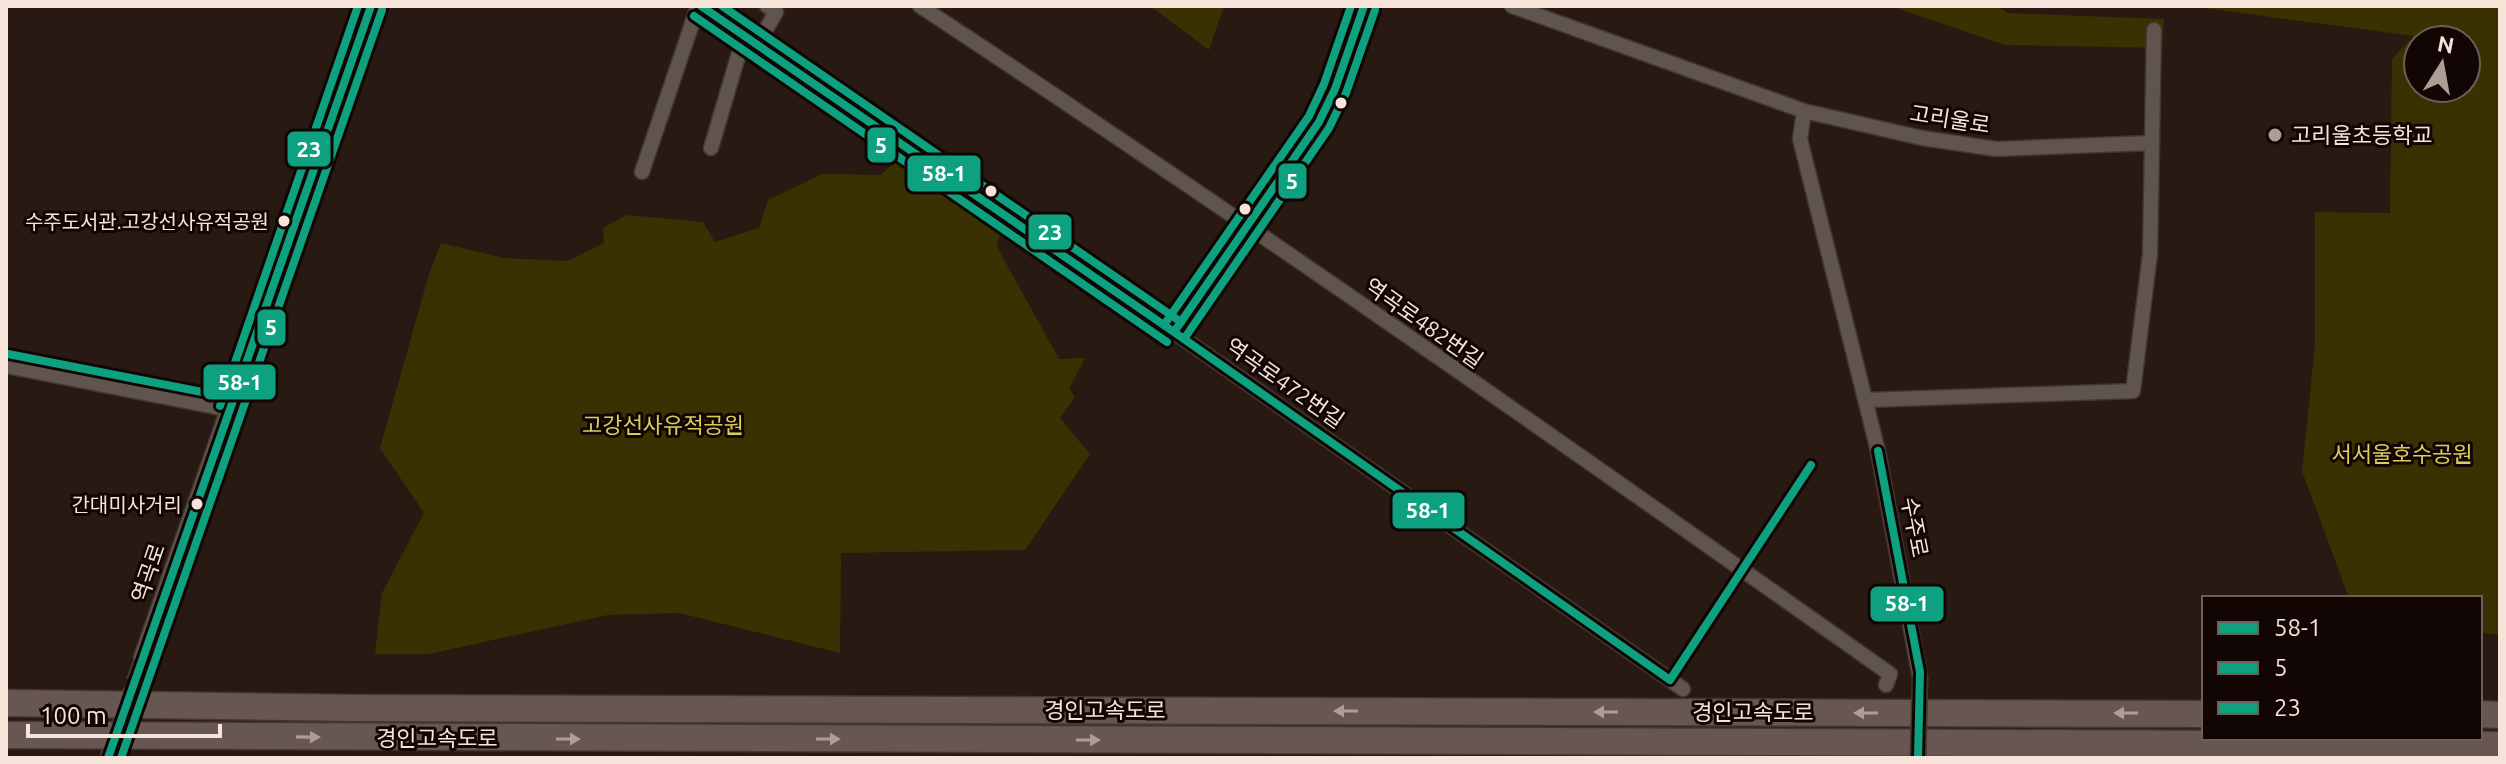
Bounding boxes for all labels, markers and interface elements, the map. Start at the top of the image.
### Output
north arrow [2402,24,2482,104]
text: N [2435,30,2456,58]
unlabelled marker [1333,95,1349,111]
street label: 고리울로 [1908,100,1992,137]
place label: 고리울초등학교 [2291,122,2433,147]
line badge: 5 [866,126,897,164]
marker: 고리울초등학교 [2266,126,2284,144]
line badge: 23 [286,130,332,168]
text: 5 [875,132,887,157]
text: 23 [297,136,321,161]
line badge: 58-1 [906,154,982,193]
text: 58-1 [922,160,966,185]
line badge: 5 [1277,162,1308,200]
text: 5 [1286,168,1298,193]
unlabelled marker [983,183,999,199]
unlabelled marker [1237,201,1253,217]
place label: 수주도서관.고강선사유적공원 [25,210,269,233]
marker: 수주도서관.고강선사유적공원 [276,213,292,229]
line badge: 23 [1027,213,1073,251]
text: 23 [1038,219,1062,244]
street label: 역곡로482번길 [1360,273,1488,373]
line badge: 5 [256,308,287,347]
text: 5 [265,314,277,339]
street label: 역곡로472번길 [1221,333,1349,433]
line badge: 58-1 [202,363,277,401]
text: 58-1 [218,369,262,394]
park label: 고강선사유적공원 [582,412,744,437]
park label: 서서울호수공원 [2331,441,2473,466]
line badge: 58-1 [1391,491,1466,530]
place label: 간대미사거리 [72,493,182,516]
street label: 수주로 [1897,495,1934,559]
marker: 간대미사거리 [189,496,205,512]
text: 58-1 [1406,497,1450,522]
street label: 역곡로 [126,540,169,606]
line badge: 58-1 [1869,585,1945,623]
text: 58-1 [1885,590,1929,615]
legend [2202,596,2482,740]
text: 58-1 [2274,614,2322,641]
text: 5 [2274,654,2288,681]
scale bar [28,688,220,738]
text: 23 [2274,694,2301,721]
street label: 경인고속도로 [1044,697,1166,722]
street label: 경인고속도로 [1692,699,1814,724]
text: 100 m [40,702,107,729]
one-way arrow [1333,705,1358,717]
one-way arrow [1593,706,1618,718]
one-way arrow [1853,707,1878,719]
one-way arrow [2113,707,2138,719]
street label: 경인고속도로 [376,725,498,750]
one-way arrow [296,731,321,744]
one-way arrow [556,732,581,745]
one-way arrow [816,733,841,745]
one-way arrow [1076,734,1101,746]

